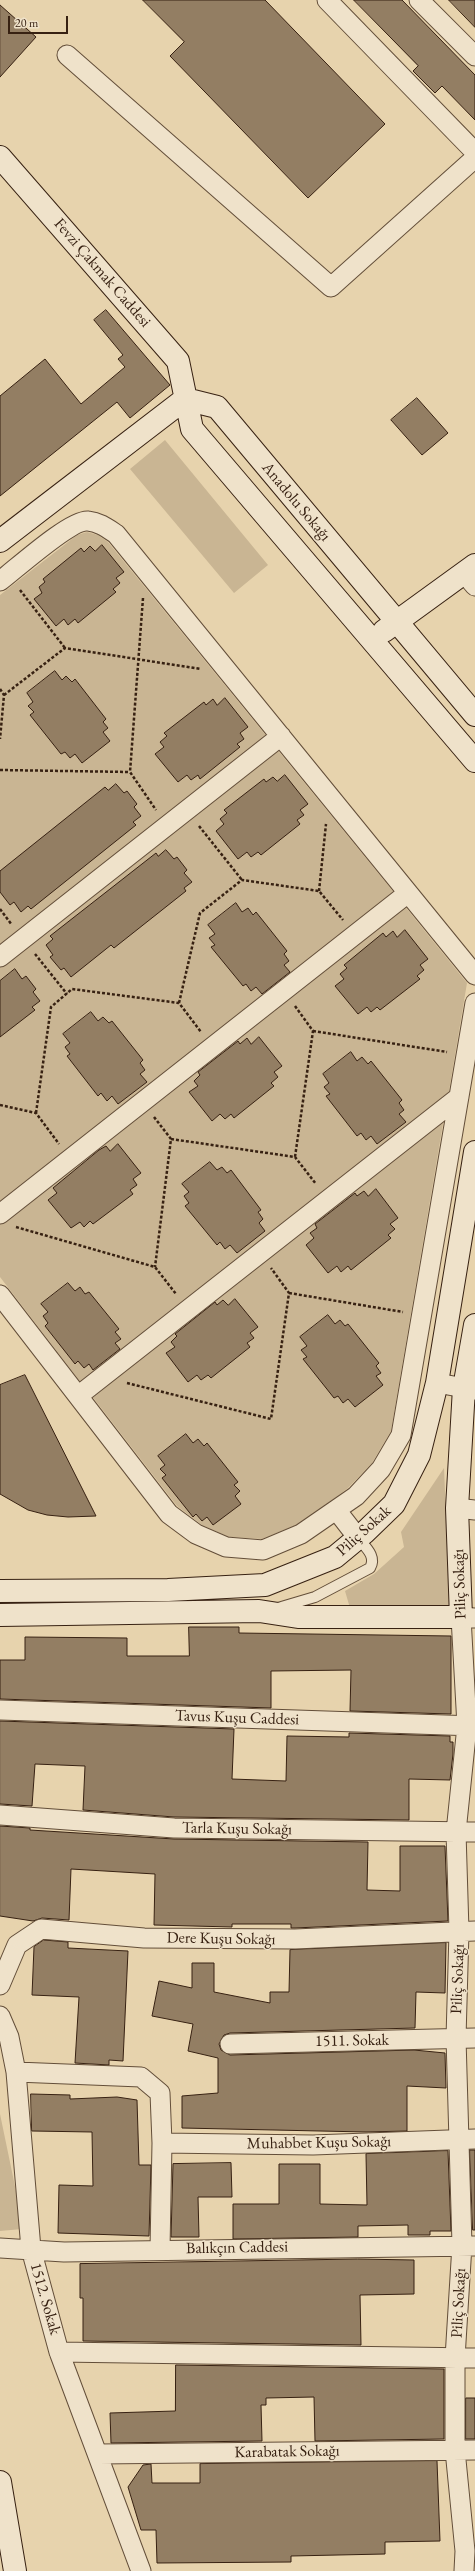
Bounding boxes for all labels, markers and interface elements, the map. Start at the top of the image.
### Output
scale bar [10,8,70,34]
text: 20 m [15,15,38,31]
street label: Fevzi Çakmak Caddesi [49,215,155,331]
street label: Anadolu Sokağı [257,459,335,545]
street label: Piliç Sokak [333,1502,395,1560]
street label: Piliç Sokağı [449,1549,471,1619]
street label: Tavus Kuşu Caddesi [175,1706,299,1730]
street label: Tarla Kuşu Sokağı [182,1818,292,1840]
street label: Dere Kuşu Sokağı [166,1928,276,1950]
street label: Piliç Sokağı [447,1944,469,2014]
street label: 1511. Sokak [315,2031,389,2051]
street label: Muhabbet Kuşu Sokağı [247,2132,391,2154]
street label: Balıkçın Caddesi [186,2238,288,2258]
street label: 1512. Sokak [26,2261,64,2337]
street label: Piliç Sokağı [448,2267,470,2339]
street label: Karabatak Sokağı [234,2441,340,2463]

